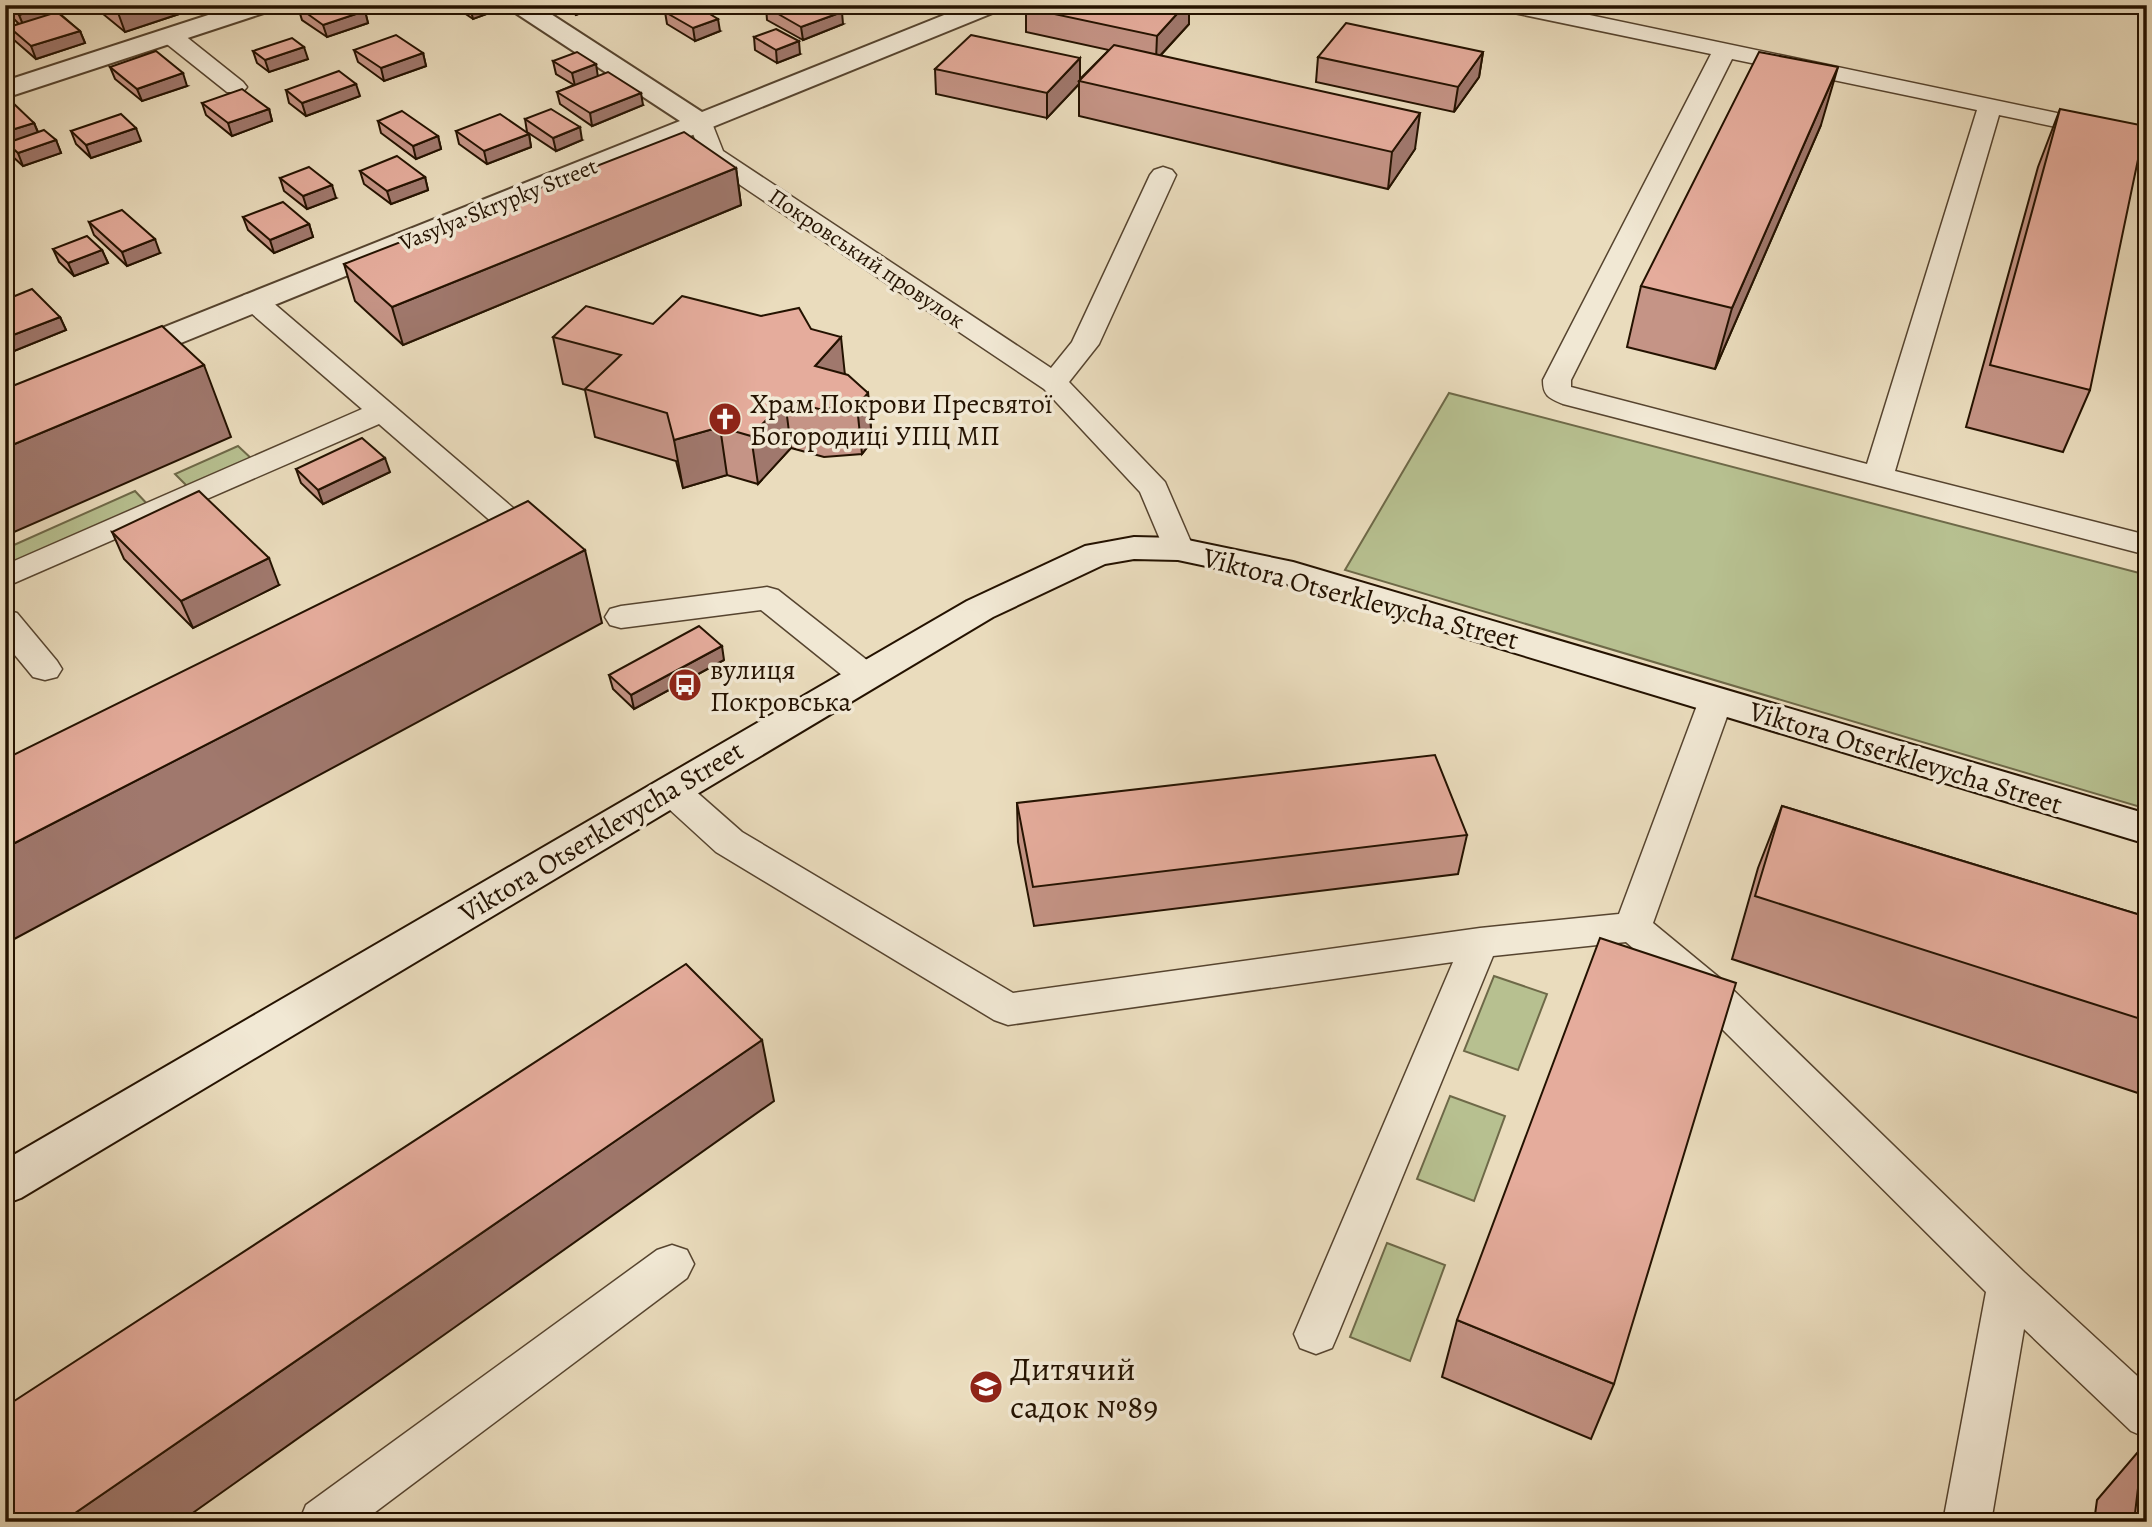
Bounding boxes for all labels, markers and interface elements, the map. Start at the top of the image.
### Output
street label: Vasylya Skrypky Street [394,150,602,259]
street label: Покровський провулок [762,181,971,336]
place label: Храм Покрови Пресвятої Богородиці УПЦ МП [750,385,1053,455]
church icon: Храм Покрови Пресвятої Богородиці УПЦ МП [706,400,744,438]
street label: Viktora Otserklevycha Street [1198,538,1523,659]
place label: вулиця Покровська [710,651,852,721]
bus stop icon: вулиця Покровська [666,666,704,704]
street label: Viktora Otserklevycha Street [1744,692,2067,824]
street label: Viktora Otserklevycha Street [451,732,751,932]
place label: Дитячий садок №89 [1010,1346,1158,1429]
school or university icon: Дитячий садок №89 [967,1368,1005,1406]

